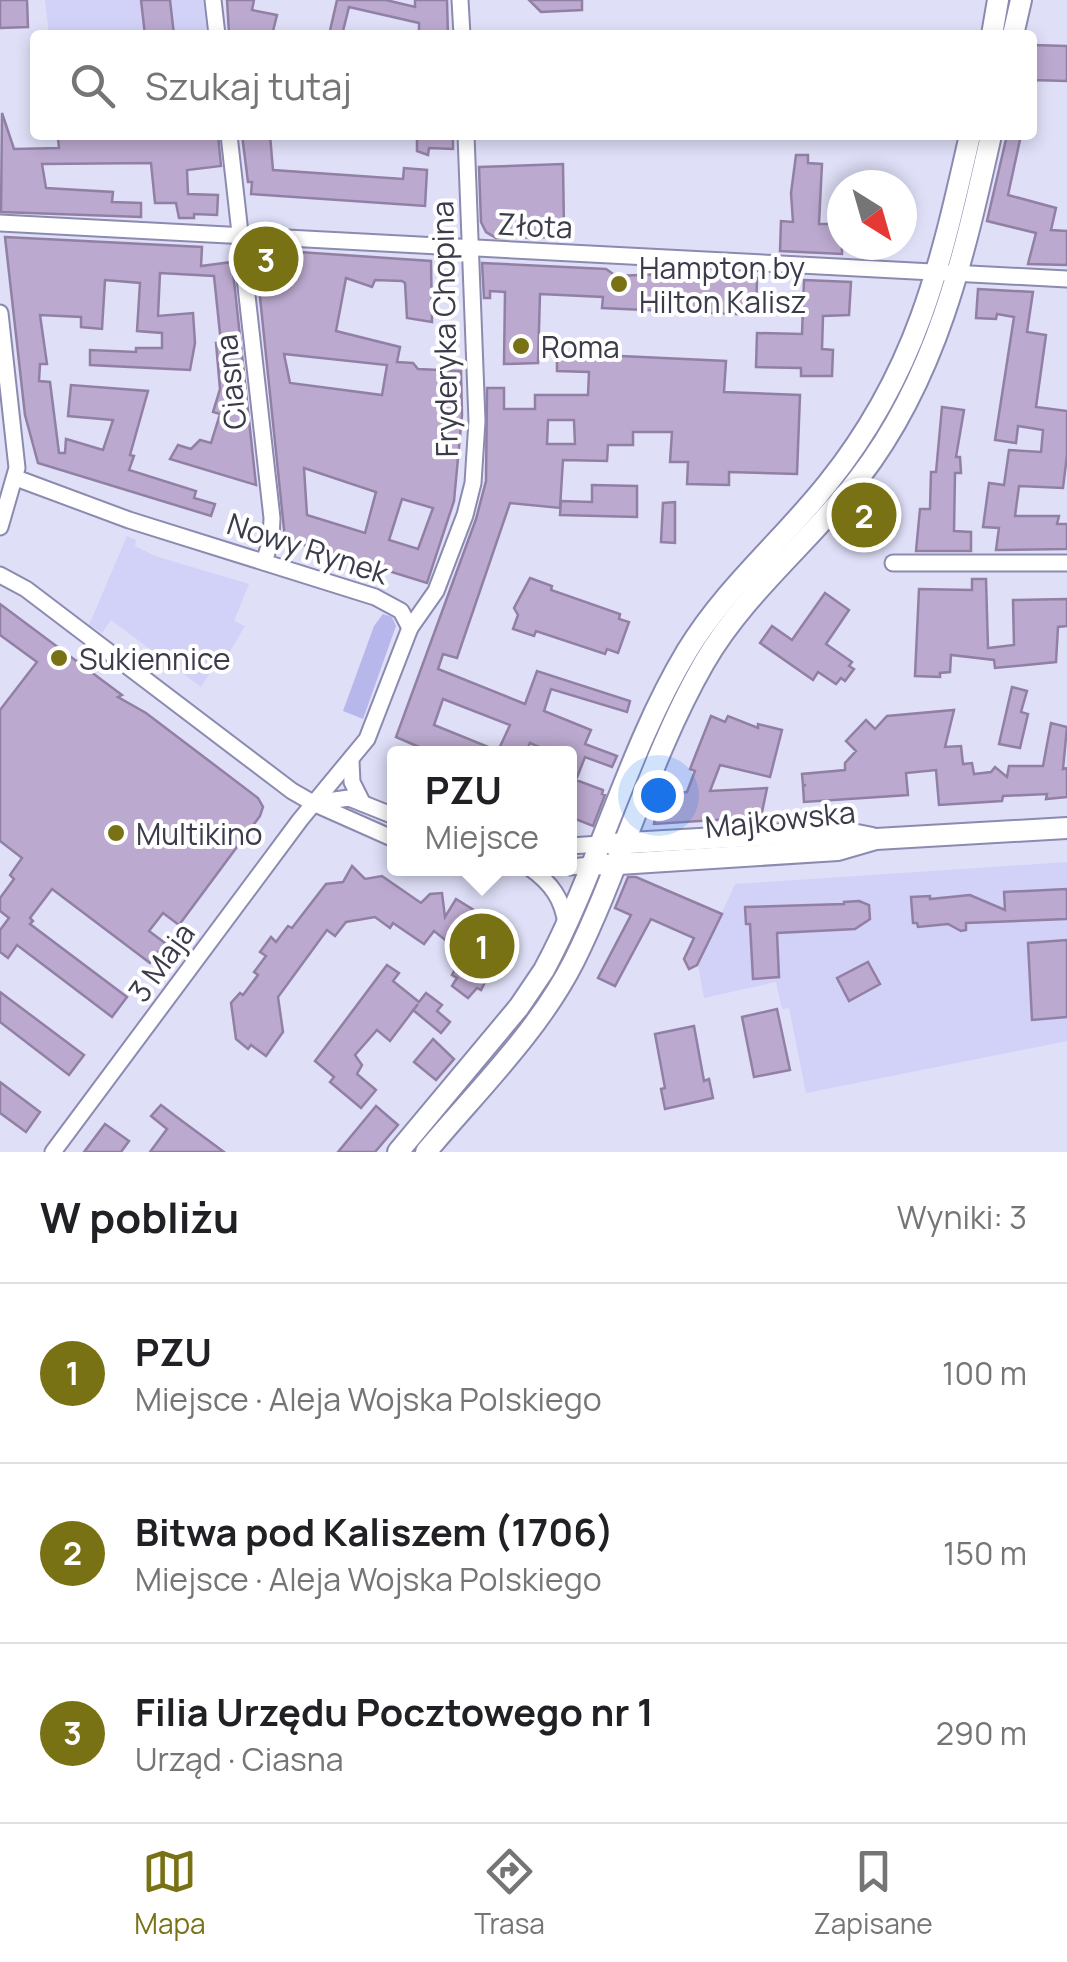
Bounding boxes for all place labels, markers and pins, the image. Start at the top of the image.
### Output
pin: 3 [234,222,298,296]
place label: Hampton by Hilton Kalisz [639,247,807,322]
marker: Hampton by Hilton Kalisz [608,273,630,295]
place label: Roma [541,326,620,367]
marker: Roma [510,335,532,357]
pin: 2 [832,478,896,552]
place label: Sukiennice [79,638,231,679]
marker: Sukiennice [48,647,70,669]
place label: Multikino [136,813,262,854]
marker: Multikino [105,822,127,844]
pin: 1 [450,908,514,984]

